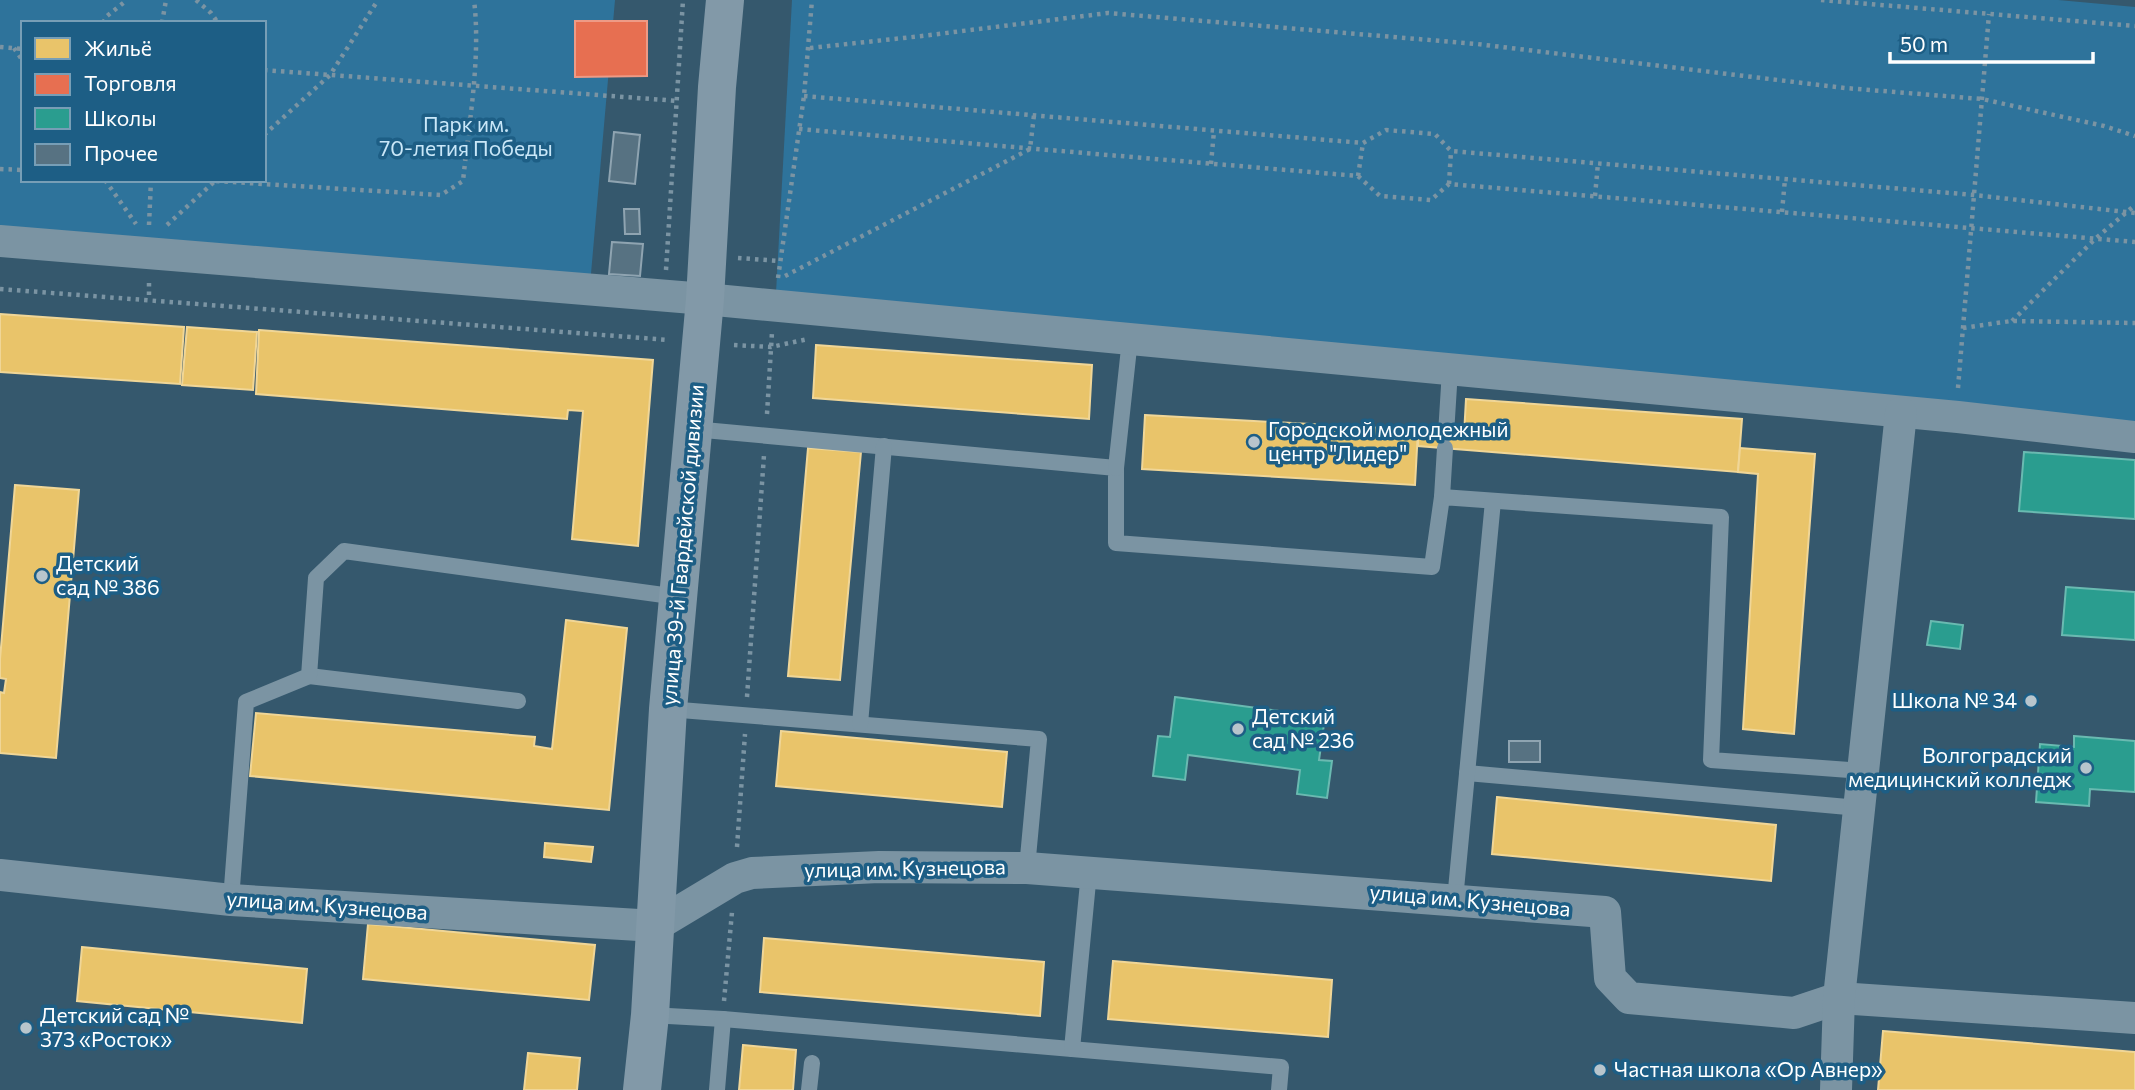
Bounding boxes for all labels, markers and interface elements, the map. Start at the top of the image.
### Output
legend [21,21,266,182]
scale bar [1890,21,2093,65]
text: 50 m [1900,31,1948,56]
text: Жильё [84,35,152,60]
text: Торговля [84,70,177,95]
text: Школы [84,105,156,130]
park label: Парк им. 70-летия Победы [379,111,553,160]
text: Прочее [84,140,158,165]
street label: улица 39-й Гвардейской дивизии [655,383,708,707]
place label: Городской молодежный центр "Лидер" [1268,416,1509,465]
marker: Городской молодежный центр "Лидер" [1246,434,1262,450]
place label: Детский сад № 386 [56,550,160,599]
marker: Детский сад № 386 [34,568,50,584]
place label: Школа № 34 [1892,687,2017,712]
marker: Школа № 34 [2023,693,2039,709]
place label: Детский сад № 236 [1252,703,1355,752]
marker: Детский сад № 236 [1230,721,1246,737]
place label: Волгоградский медицинский колледж [1848,742,2072,791]
marker: Волгоградский медицинский колледж [2078,760,2094,776]
street label: улица им. Кузнецова [804,853,1006,882]
street label: улица им. Кузнецова [1369,878,1572,921]
street label: улица им. Кузнецова [226,885,429,924]
place label: Детский сад № 373 «Росток» [40,1002,189,1051]
marker: Детский сад № 373 «Росток» [18,1020,34,1036]
place label: Частная школа «Ор Авнер» [1614,1056,1883,1081]
marker: Частная школа «Ор Авнер» [1592,1062,1608,1078]

